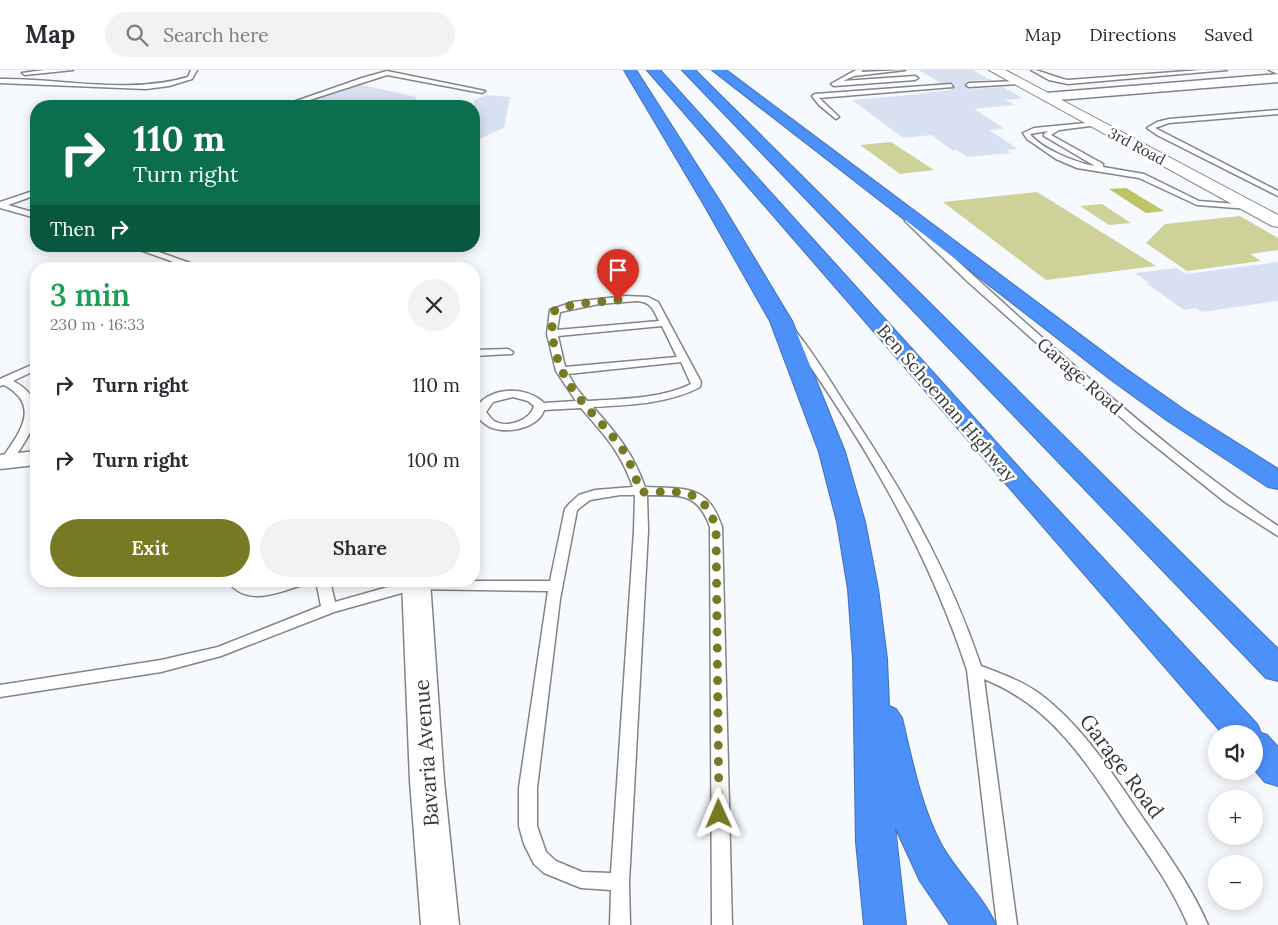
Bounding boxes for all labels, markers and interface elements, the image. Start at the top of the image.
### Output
search box [105,12,455,57]
text: Map [25,19,75,50]
icon: search [123,21,151,49]
text: Search here [163,23,269,47]
text: Map [1025,23,1061,46]
text: Directions [1089,23,1176,46]
text: Saved [1204,23,1253,46]
text: 110 m [133,116,225,161]
icon: right [50,120,115,185]
street label: 3rd Road [1105,123,1169,169]
text: Turn right [133,160,238,188]
icon: right [105,215,133,243]
text: Then [50,217,95,241]
pin [597,249,639,300]
icon: arrive [604,256,632,284]
text: 3 min [50,276,130,314]
button: close [408,279,460,331]
text: 230 m · 16:33 [50,314,145,334]
street label: Ben Schoeman Highway [872,319,1022,487]
street label: Garage Road [1032,333,1128,420]
icon: right [50,371,78,399]
text: Turn right [93,373,189,397]
text: 110 m [412,373,460,397]
icon: right [50,446,78,474]
text: Turn right [93,448,189,472]
text: 100 m [408,448,460,472]
button: Exit [50,519,250,577]
button: Share [260,519,460,577]
street label: Bavaria Avenue [407,678,445,828]
street label: Garage Road [1074,708,1170,824]
map controls [1208,725,1263,910]
button: sound [1208,725,1263,780]
position arrow [692,787,744,839]
button: + [1208,790,1263,845]
button: − [1208,855,1263,910]

